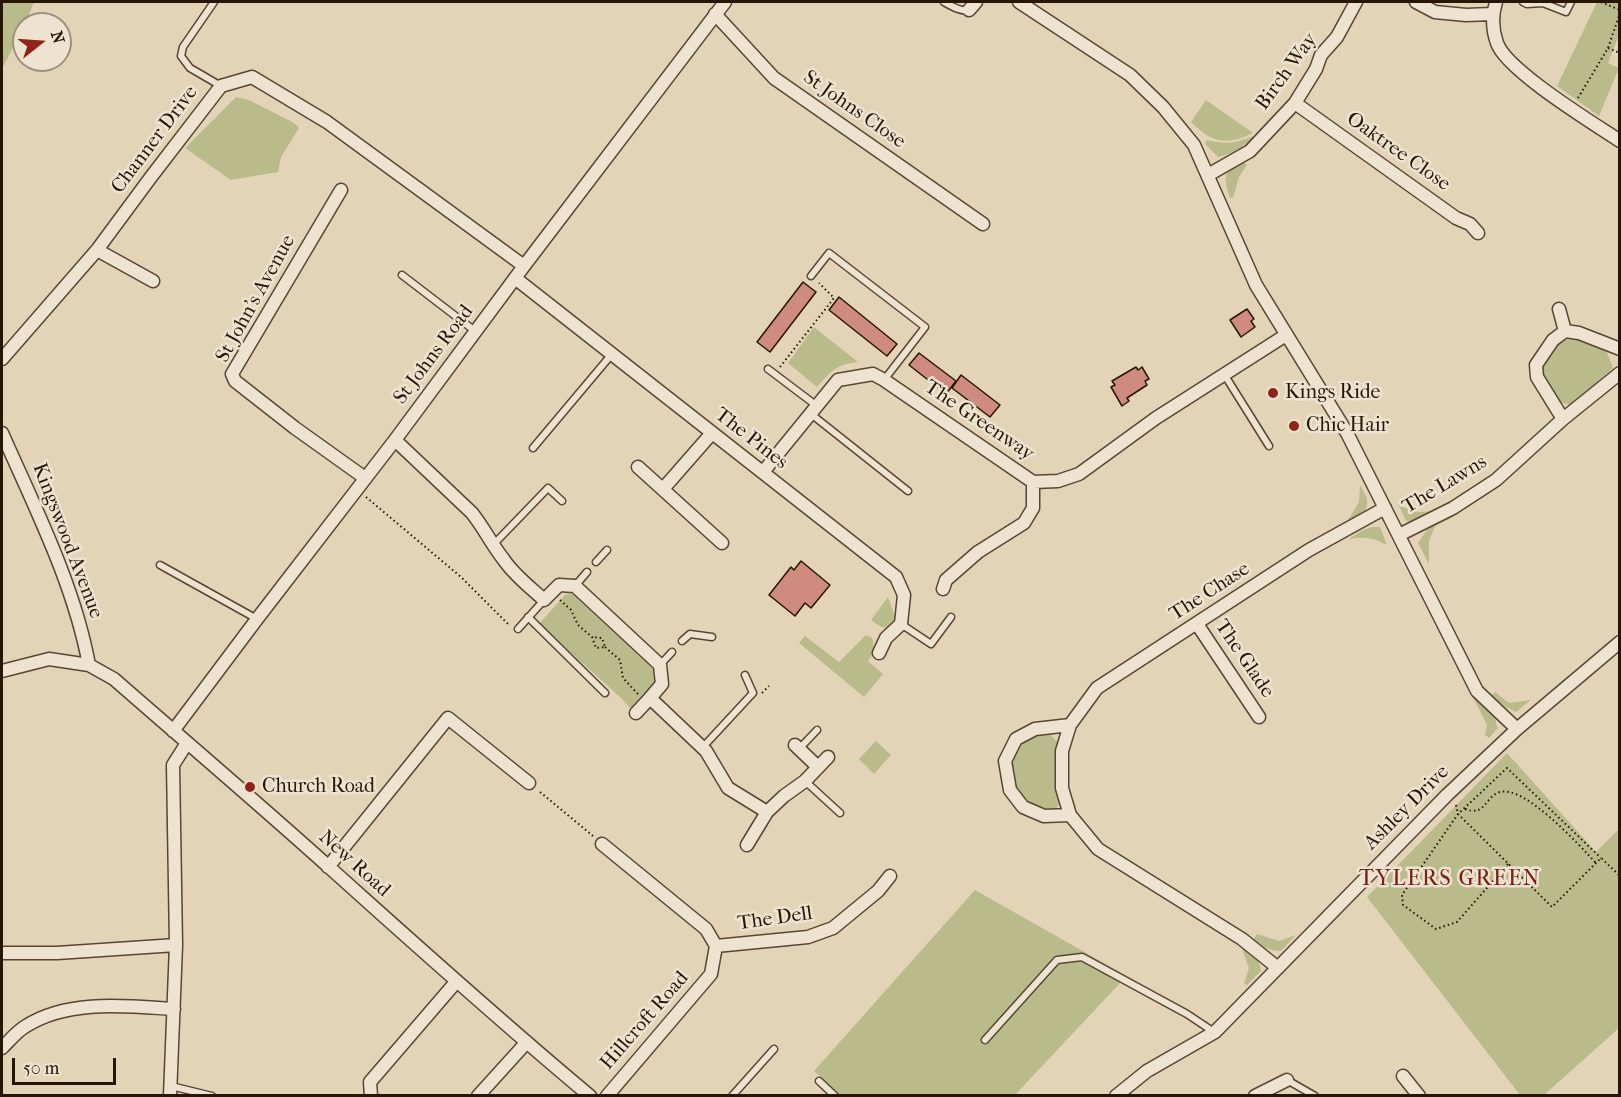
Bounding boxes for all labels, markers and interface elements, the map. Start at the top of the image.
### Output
north arrow [12,12,72,72]
text: N [47,29,69,46]
street label: Birch Way [1251,29,1323,115]
street label: St Johns Close [798,66,910,154]
street label: Channer Drive [107,81,203,199]
street label: Oaktree Close [1341,107,1455,197]
street label: St John's Avenue [211,231,301,367]
street label: St Johns Road [389,301,479,409]
street label: The Greenway [920,376,1038,466]
place label: Kings Ride [1285,381,1380,405]
marker: Kings Ride [1266,386,1280,400]
street label: The Pines [710,403,792,475]
place label: Chic Hair [1306,414,1389,438]
marker: Chic Hair [1287,419,1301,433]
street label: The Lawns [1398,450,1492,520]
street label: Kingswood Avenue [26,460,108,622]
street label: The Chase [1166,557,1254,627]
street label: The Glade [1209,615,1279,703]
street label: Ashley Drive [1360,761,1454,855]
place label: Church Road [262,775,375,799]
marker: Church Road [243,780,257,794]
street label: New Road [313,826,395,902]
district label: TYLERS GREEN [1359,867,1541,893]
street label: The Dell [736,902,814,936]
street label: Hillcroft Road [596,967,694,1075]
scale bar [15,1046,118,1084]
text: 50 m [23,1058,59,1079]

